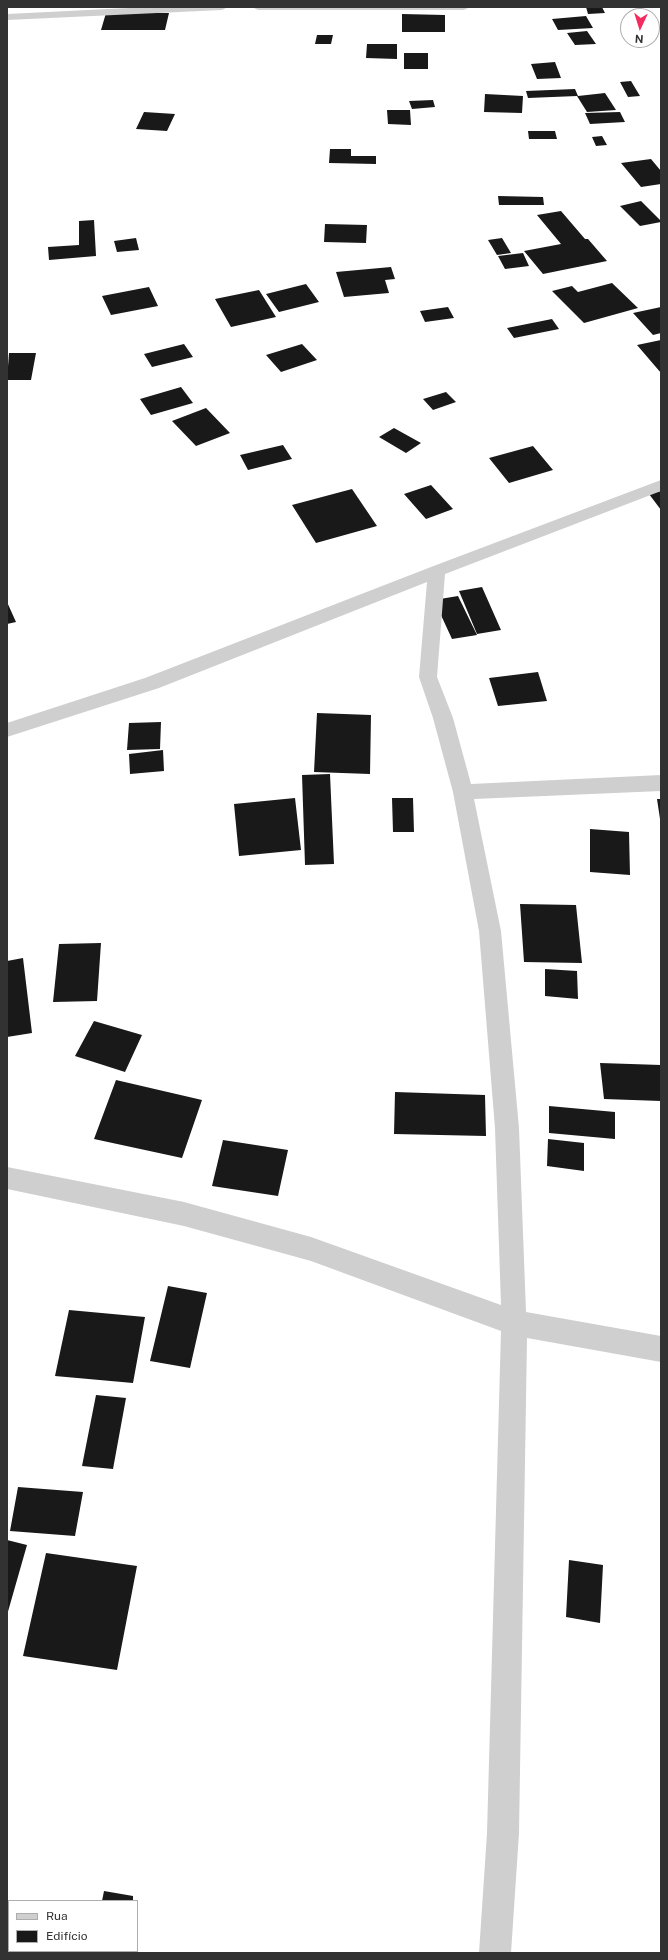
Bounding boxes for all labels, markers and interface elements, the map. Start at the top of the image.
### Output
north arrow [620,8,660,48]
text: N [635,33,644,45]
legend [8,1900,138,1952]
text: Rua [46,1909,68,1923]
text: Edifício [46,1929,87,1943]

